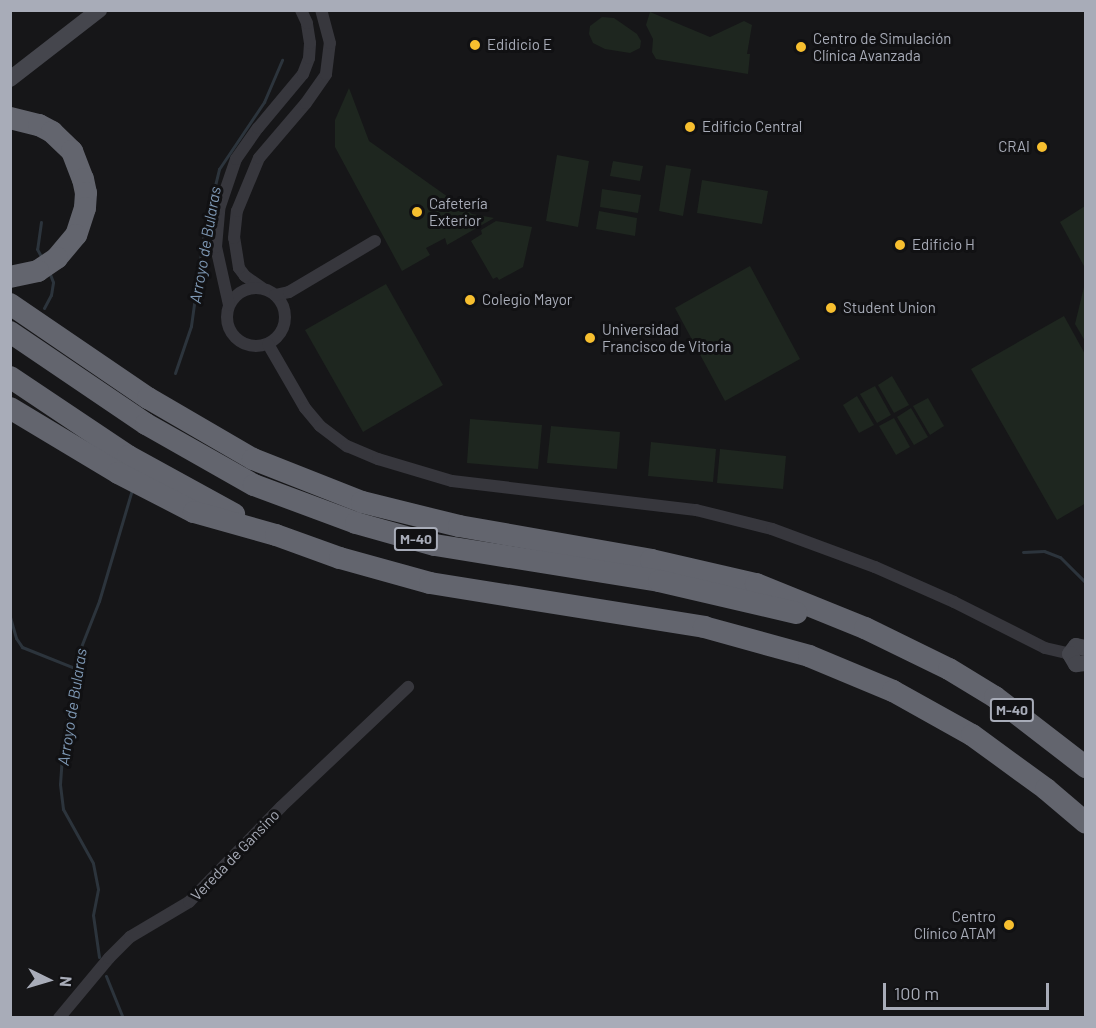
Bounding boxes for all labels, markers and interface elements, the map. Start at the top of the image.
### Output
place label: Centro de Simulación Clínica Avanzada [813,29,951,64]
place label: Edidicio E [487,36,552,54]
marker: Edidicio E [468,38,482,52]
marker: Centro de Simulación Clínica Avanzada [794,40,808,54]
place label: Edificio Central [702,118,802,136]
marker: Edificio Central [683,120,697,134]
place label: CRAI [998,138,1030,156]
marker: CRAI [1035,140,1049,154]
water label: Arroyo de Bularas [185,185,225,305]
place label: Cafetería Exterior [429,194,488,229]
marker: Cafetería Exterior [410,205,424,219]
place label: Edificio H [912,236,975,254]
marker: Edificio H [893,238,907,252]
place label: Colegio Mayor [482,291,572,309]
marker: Colegio Mayor [463,293,477,307]
place label: Student Union [843,299,936,317]
marker: Student Union [824,301,838,315]
place label: Universidad Francisco de Vitoria [602,320,731,355]
marker: Universidad Francisco de Vitoria [583,331,597,345]
road number: M-40 [394,528,438,550]
water label: Arroyo de Bularas [53,647,91,767]
road number: M-40 [990,699,1034,721]
street label: Vereda de Gansino [187,806,283,904]
place label: Centro Clínico ATAM [914,907,996,942]
marker: Centro Clínico ATAM [1000,916,1018,934]
north arrow [18,950,78,1010]
scale bar [886,971,1052,1009]
text: N [57,975,76,988]
text: 100 m [894,982,939,1004]

